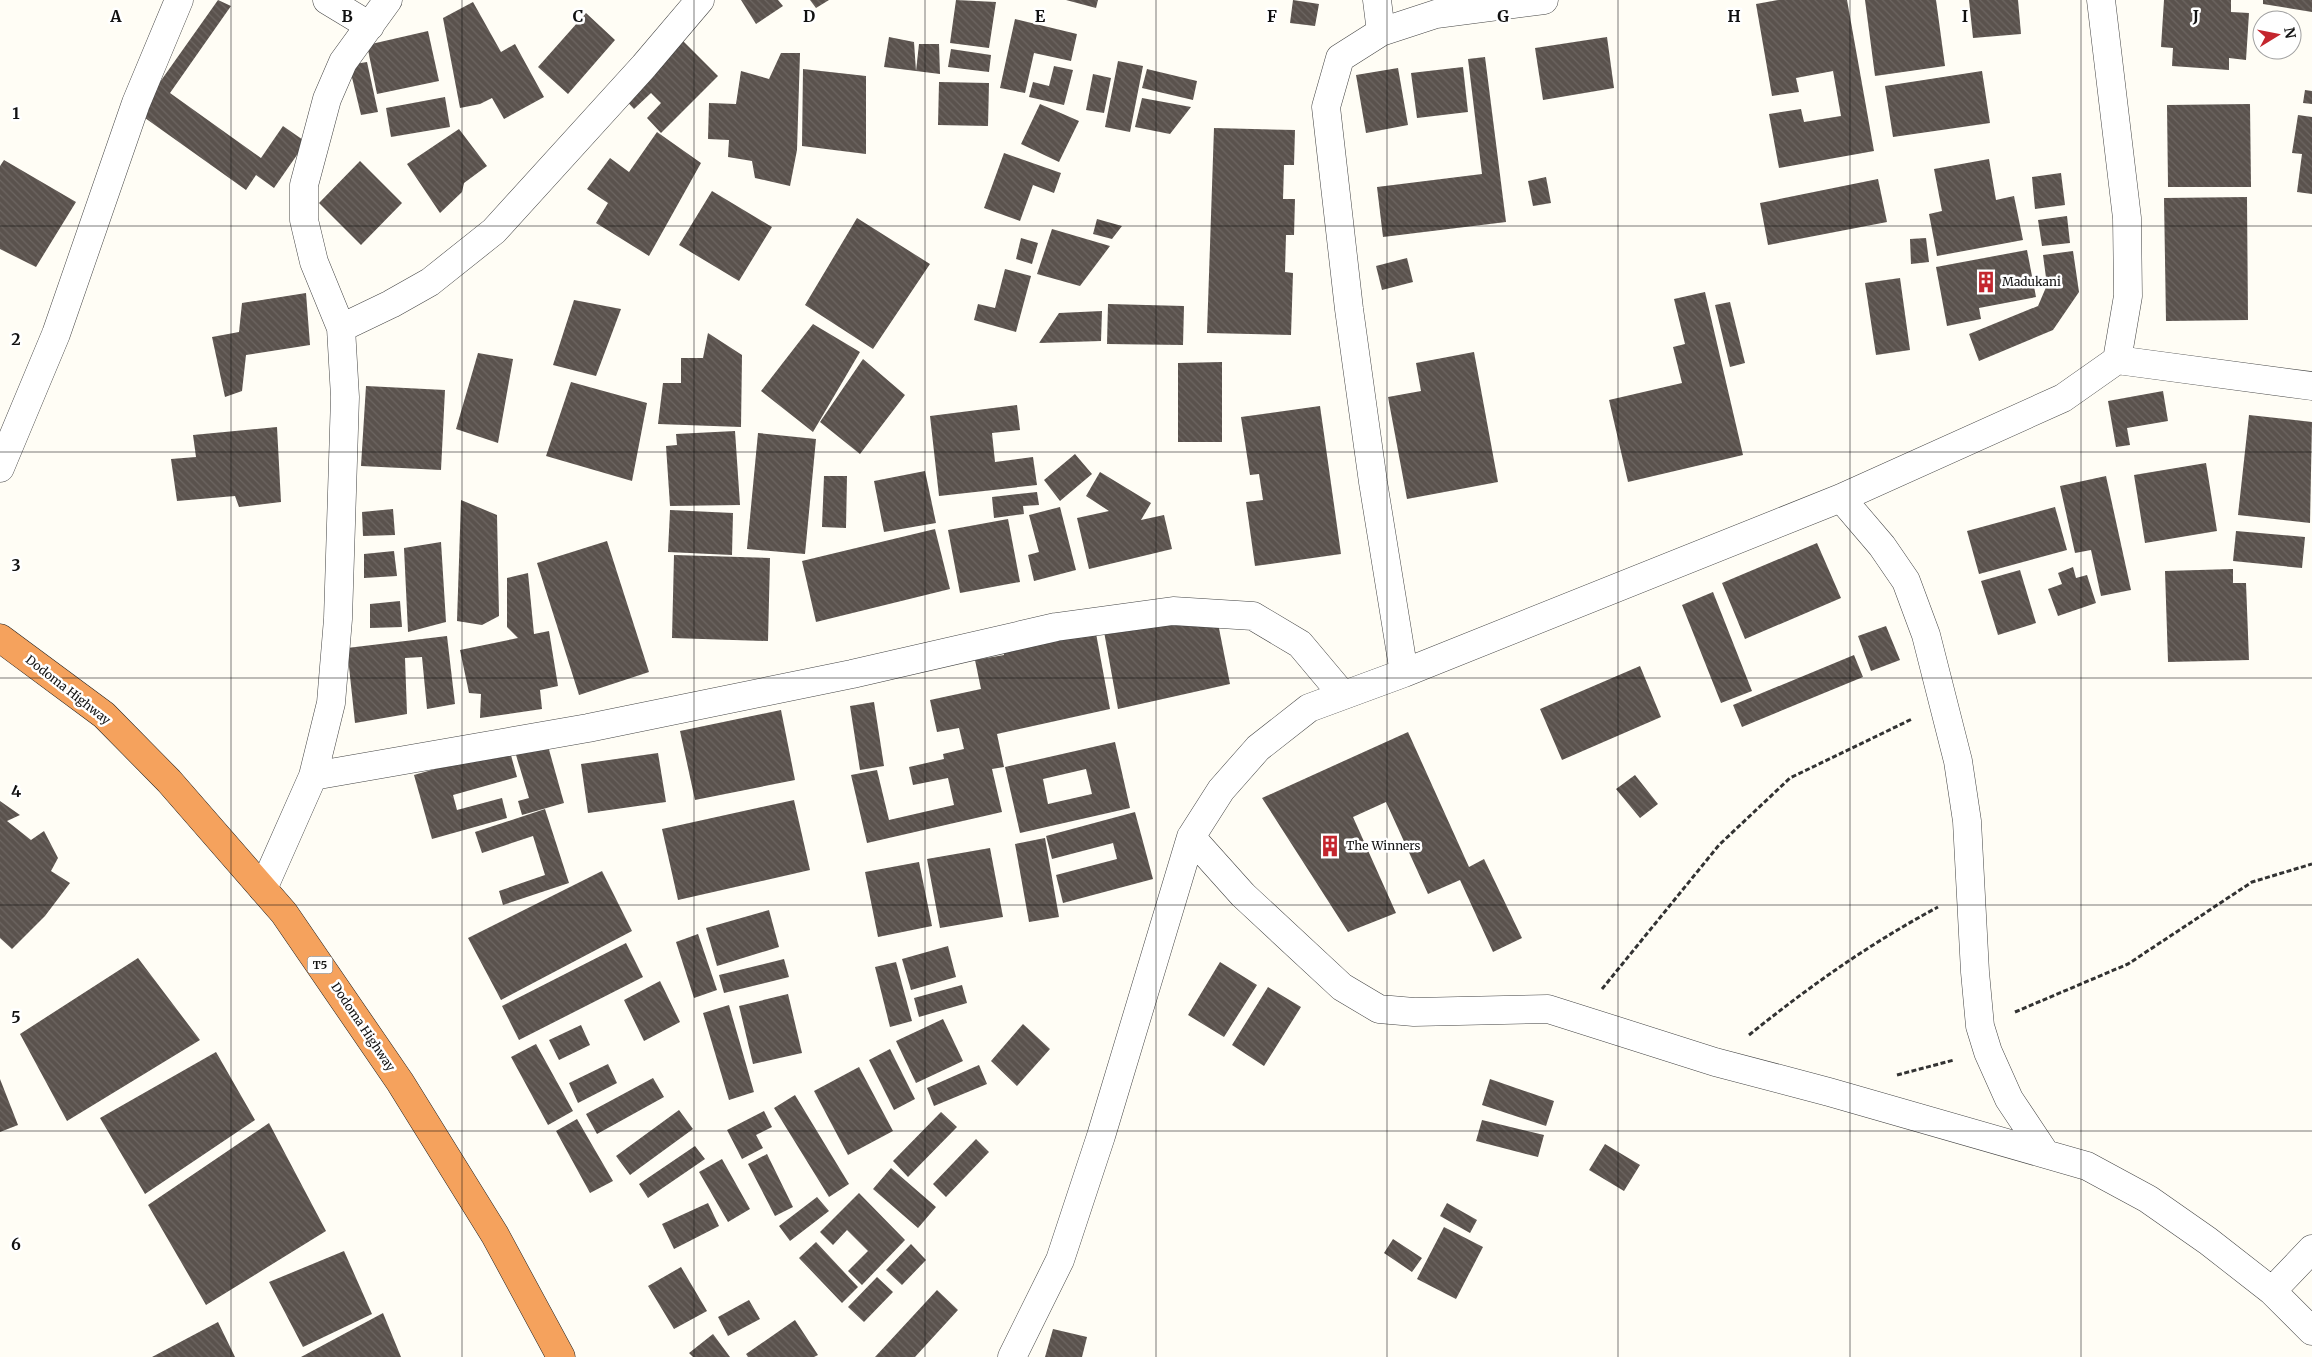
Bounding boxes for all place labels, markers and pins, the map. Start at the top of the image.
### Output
building icon: Madukani [1973,269,1999,295]
place label: Madukani [2002,274,2061,289]
building icon: The Winners [1317,833,1343,859]
place label: The Winners [1346,838,1421,853]

